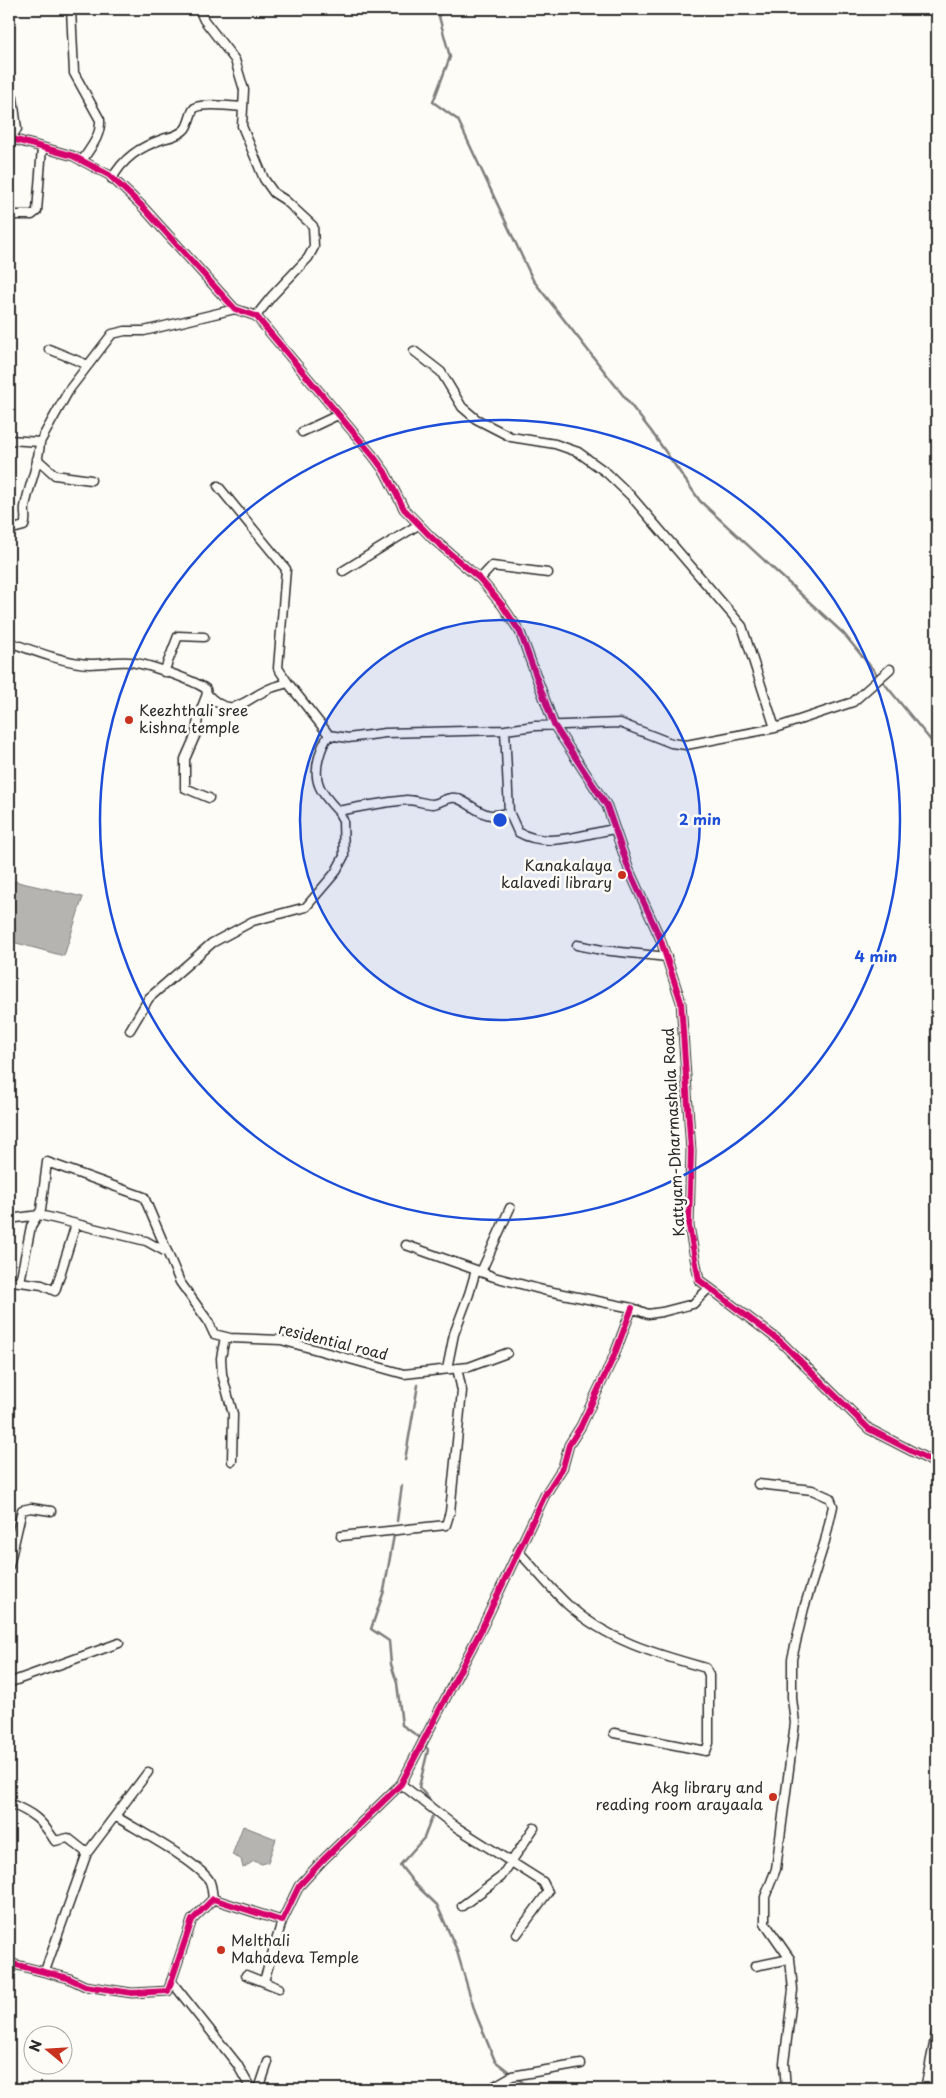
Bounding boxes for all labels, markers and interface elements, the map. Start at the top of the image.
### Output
place label: Keezhthali sree kishna temple [139,698,248,738]
marker: Keezhthali sree kishna temple [123,714,135,726]
text: 2 min [679,807,721,830]
centre of rings [491,811,509,829]
place label: Kanakalaya kalavedi library [501,853,612,893]
marker: Kanakalaya kalavedi library [616,869,628,881]
text: 4 min [855,944,897,967]
street label: Kattyam-Dharmashala Road [656,1027,689,1237]
street label: residential road [276,1316,390,1365]
place label: Akg library and reading room arayaala [595,1775,764,1815]
marker: Akg library and reading room arayaala [767,1791,779,1803]
place label: Melthali Mahadeva Temple [231,1928,359,1968]
marker: Melthali Mahadeva Temple [215,1944,227,1956]
north arrow [22,2026,72,2076]
text: N [23,2037,47,2054]

